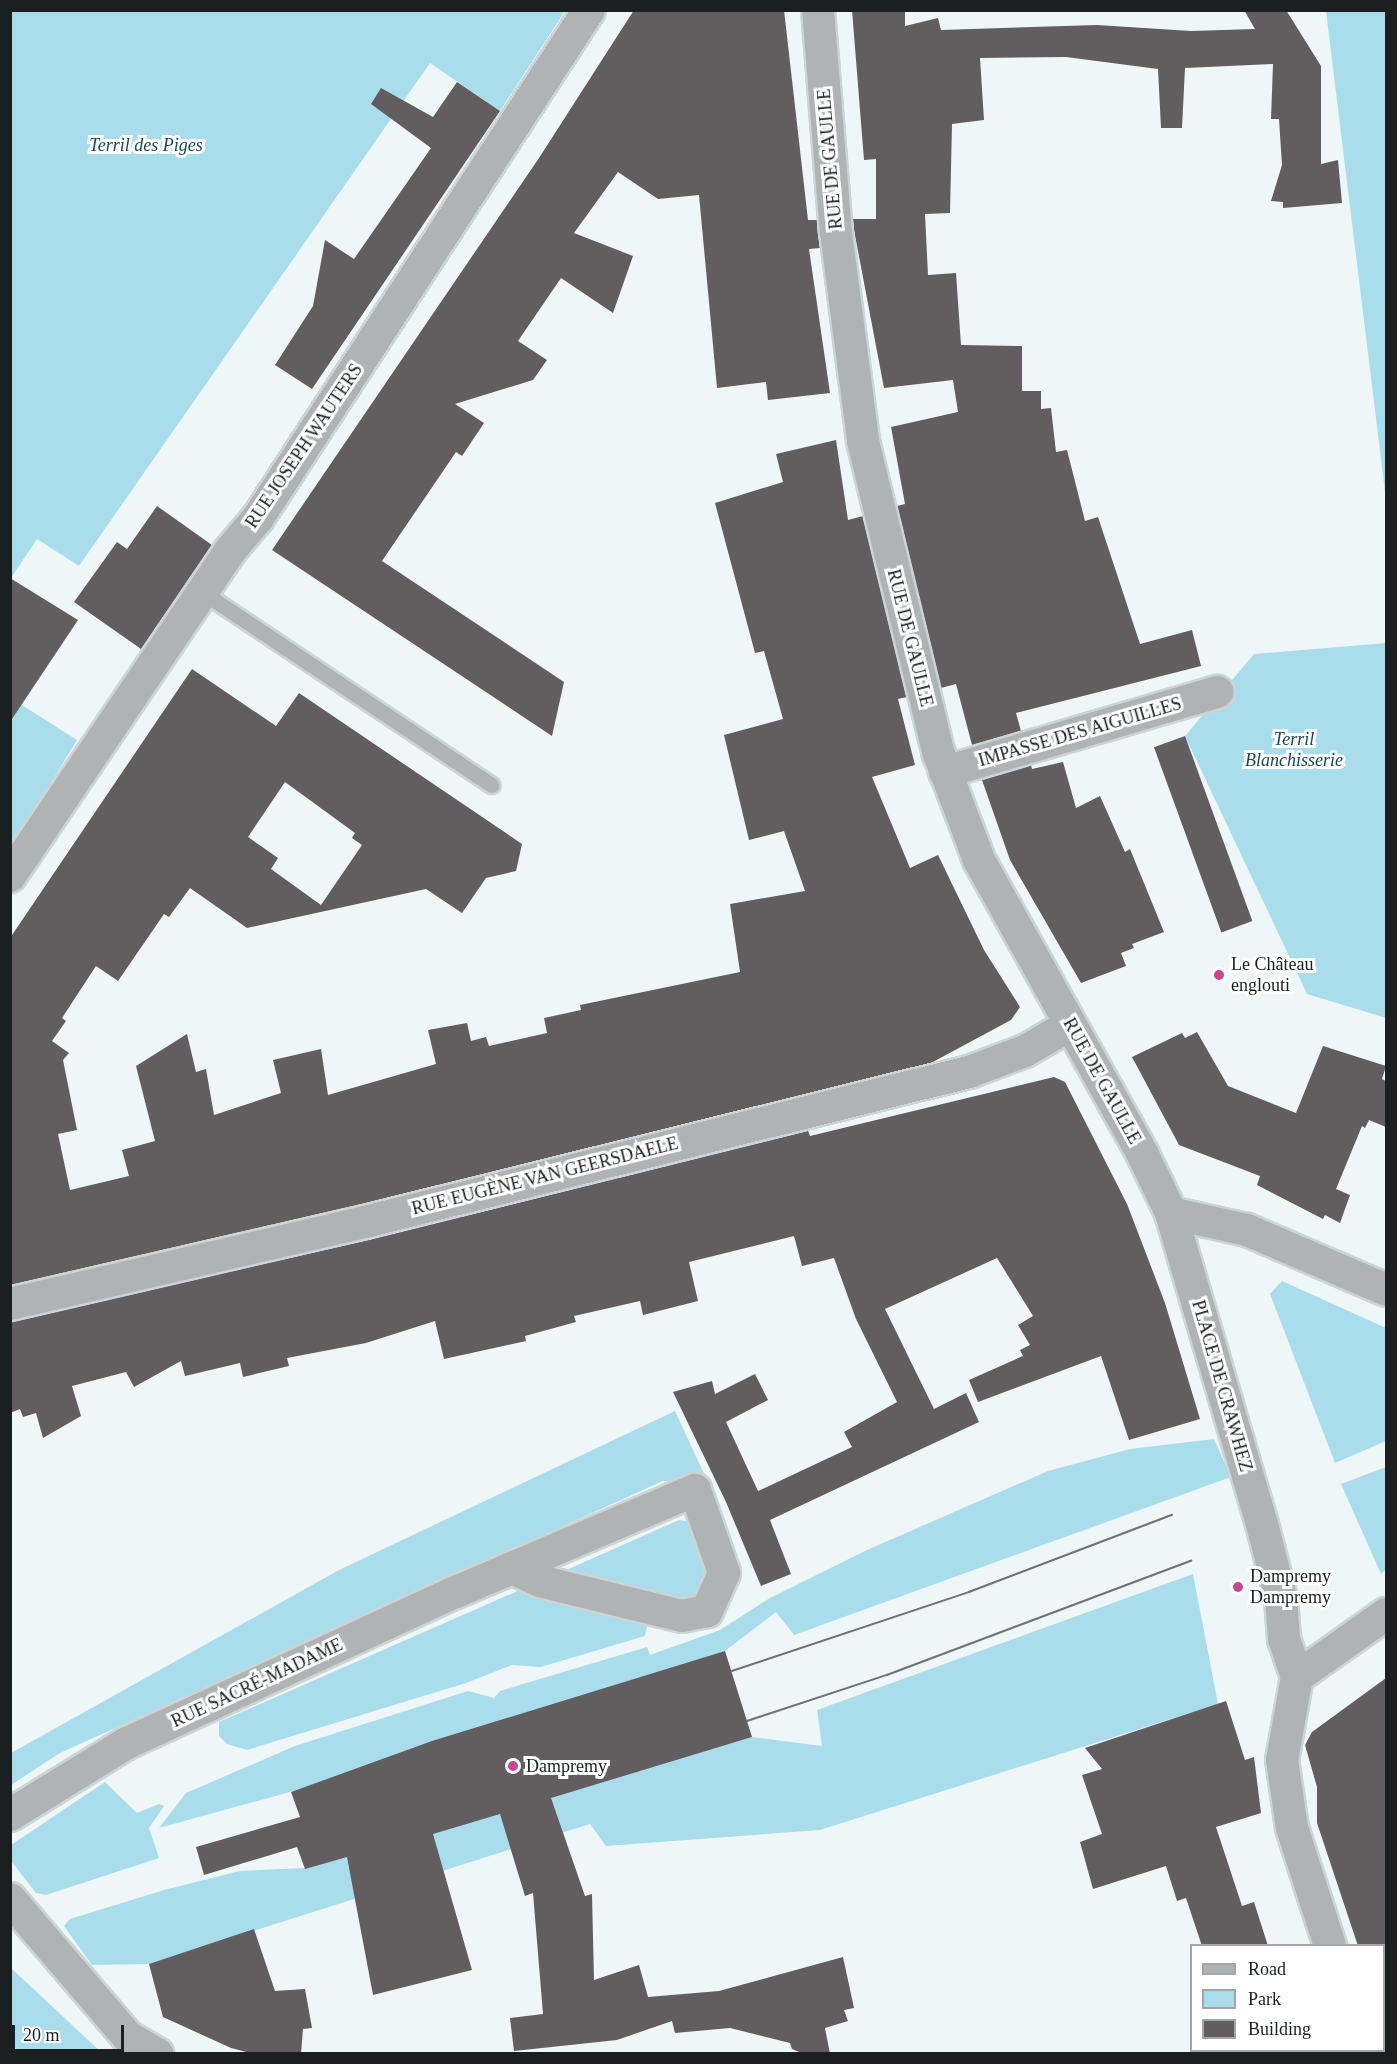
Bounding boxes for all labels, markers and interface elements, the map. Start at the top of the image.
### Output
street label: RUE DE GAULLE [813,88,847,230]
park label: Terril des Piges [89,134,203,156]
street label: RUE JOSEPH WAUTERS [241,360,367,532]
street label: RUE DE GAULLE [882,567,938,709]
street label: IMPASSE DES AIGUILLES [975,692,1185,772]
park label: Terril Blanchisserie [1245,729,1343,771]
place label: Le Château englouti [1231,954,1313,996]
marker: Le Château englouti [1212,968,1226,982]
street label: RUE DE GAULLE [1058,1014,1146,1148]
street label: RUE EUGÈNE VAN GEERSDAELE [409,1132,681,1220]
street label: PLACE DE CRAWHEZ [1187,1298,1257,1474]
place label: Dampremy Dampremy [1250,1566,1331,1608]
marker: Dampremy Dampremy [1231,1580,1245,1594]
street label: RUE SACRÉ-MADAME [168,1634,346,1732]
place label: Dampremy [526,1755,607,1777]
marker: Dampremy [504,1757,522,1775]
legend [1190,1944,1385,2052]
text: Road [1248,1959,1286,1979]
text: Park [1248,1989,1281,2009]
scale bar [15,2013,128,2051]
text: Building [1248,2019,1311,2039]
text: 20 m [23,2025,60,2045]

